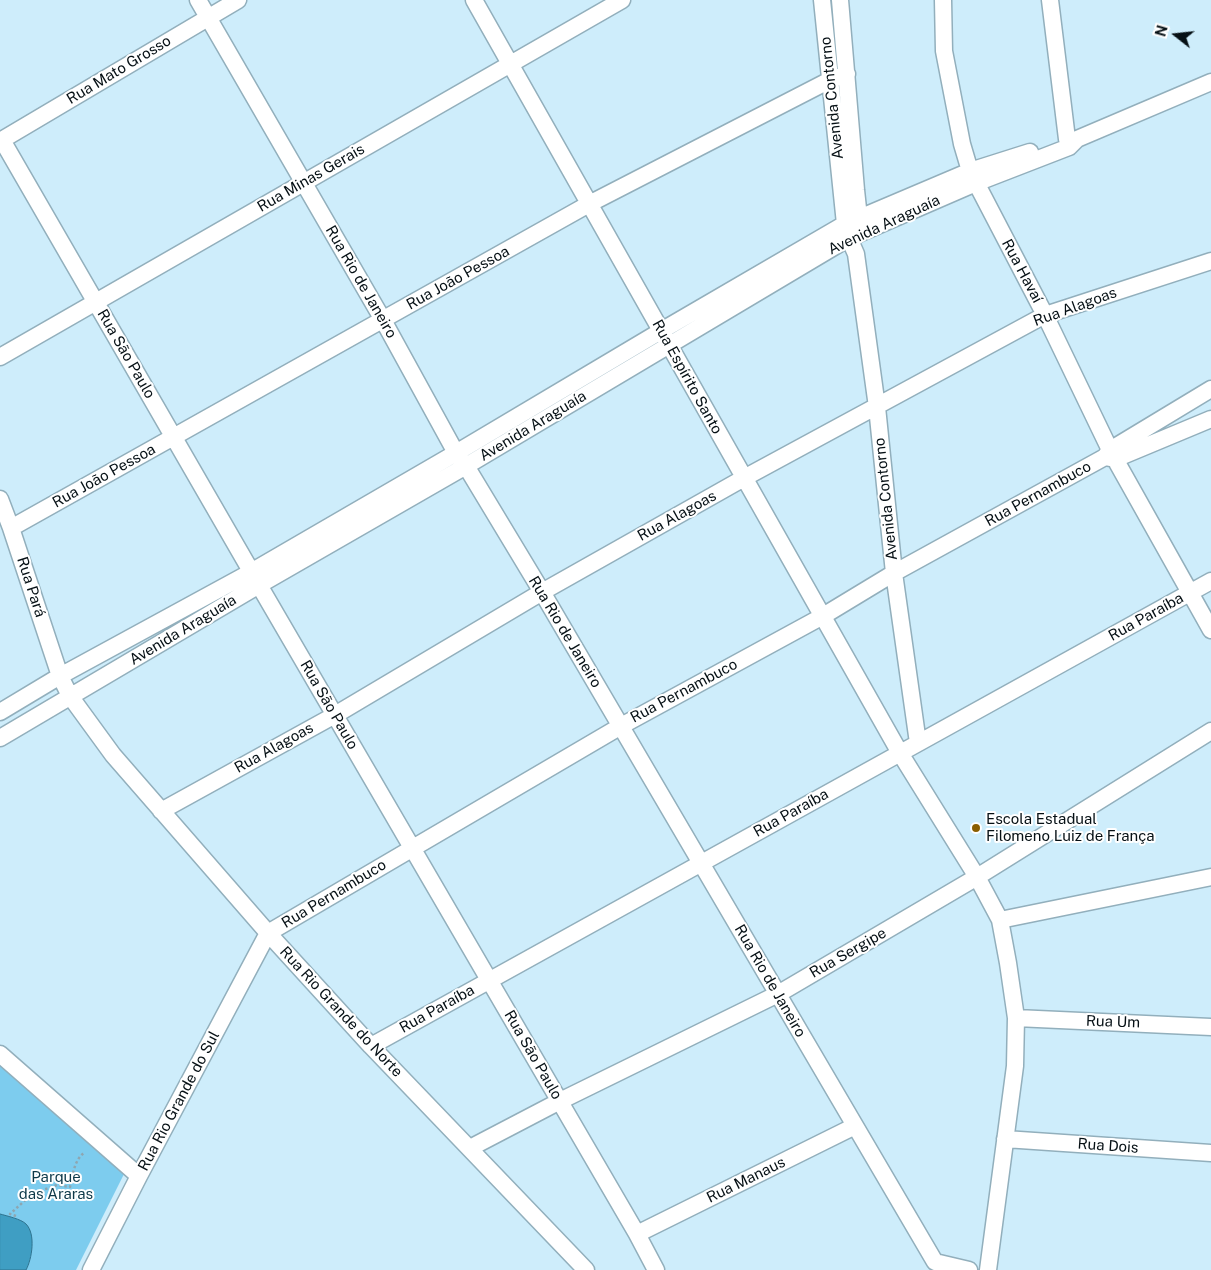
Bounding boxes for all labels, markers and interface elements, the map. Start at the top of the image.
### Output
north arrow [1151,10,1201,60]
text: N [1152,23,1171,38]
street label: Rua Mato Grosso [64,32,174,108]
street label: Avenida Contorno [817,36,847,160]
street label: Rua Minas Gerais [254,140,368,216]
street label: Avenida Araguaía [825,191,943,259]
street label: Rua Rio de Janeiro [321,223,401,341]
street label: Rua Havaí [998,236,1046,306]
street label: Rua João Pessoa [403,242,513,314]
street label: Rua Alagoas [1031,284,1119,330]
street label: Rua São Paulo [93,306,159,402]
street label: Rua Espírito Santo [648,317,726,437]
street label: Avenida Araguaía [476,387,590,465]
street label: Avenida Contorno [871,437,901,561]
street label: Rua João Pessoa [49,440,159,512]
street label: Rua Pernambuco [982,457,1094,531]
street label: Rua Alagoas [634,487,720,545]
street label: Rua Pará [13,555,49,619]
street label: Rua Rio de Janeiro [525,573,605,691]
street label: Rua Paraíba [1105,589,1187,645]
street label: Avenida Araguaía [126,591,240,669]
street label: Rua Pernambuco [627,655,741,727]
street label: Rua São Paulo [296,657,362,753]
street label: Rua Alagoas [231,719,317,777]
street label: Rua Paraíba [750,785,832,841]
place label: Escola Estadual Filomeno Luiz de França [986,810,1155,845]
marker: Escola Estadual Filomeno Luiz de França [970,822,982,834]
street label: Rua Pernambuco [279,856,389,932]
street label: Rua Rio de Janeiro [730,922,810,1040]
street label: Rua Sergipe [807,924,889,982]
street label: Rua Rio Grande do Norte [276,943,406,1081]
street label: Rua Paraíba [396,981,478,1037]
street label: Rua São Paulo [500,1007,566,1103]
street label: Rua Um [1086,1012,1140,1032]
street label: Rua Rio Grande do Sul [135,1028,223,1174]
street label: Rua Dois [1077,1135,1139,1157]
street label: Rua Manaus [704,1153,788,1207]
park label: Parque das Araras [19,1168,93,1203]

